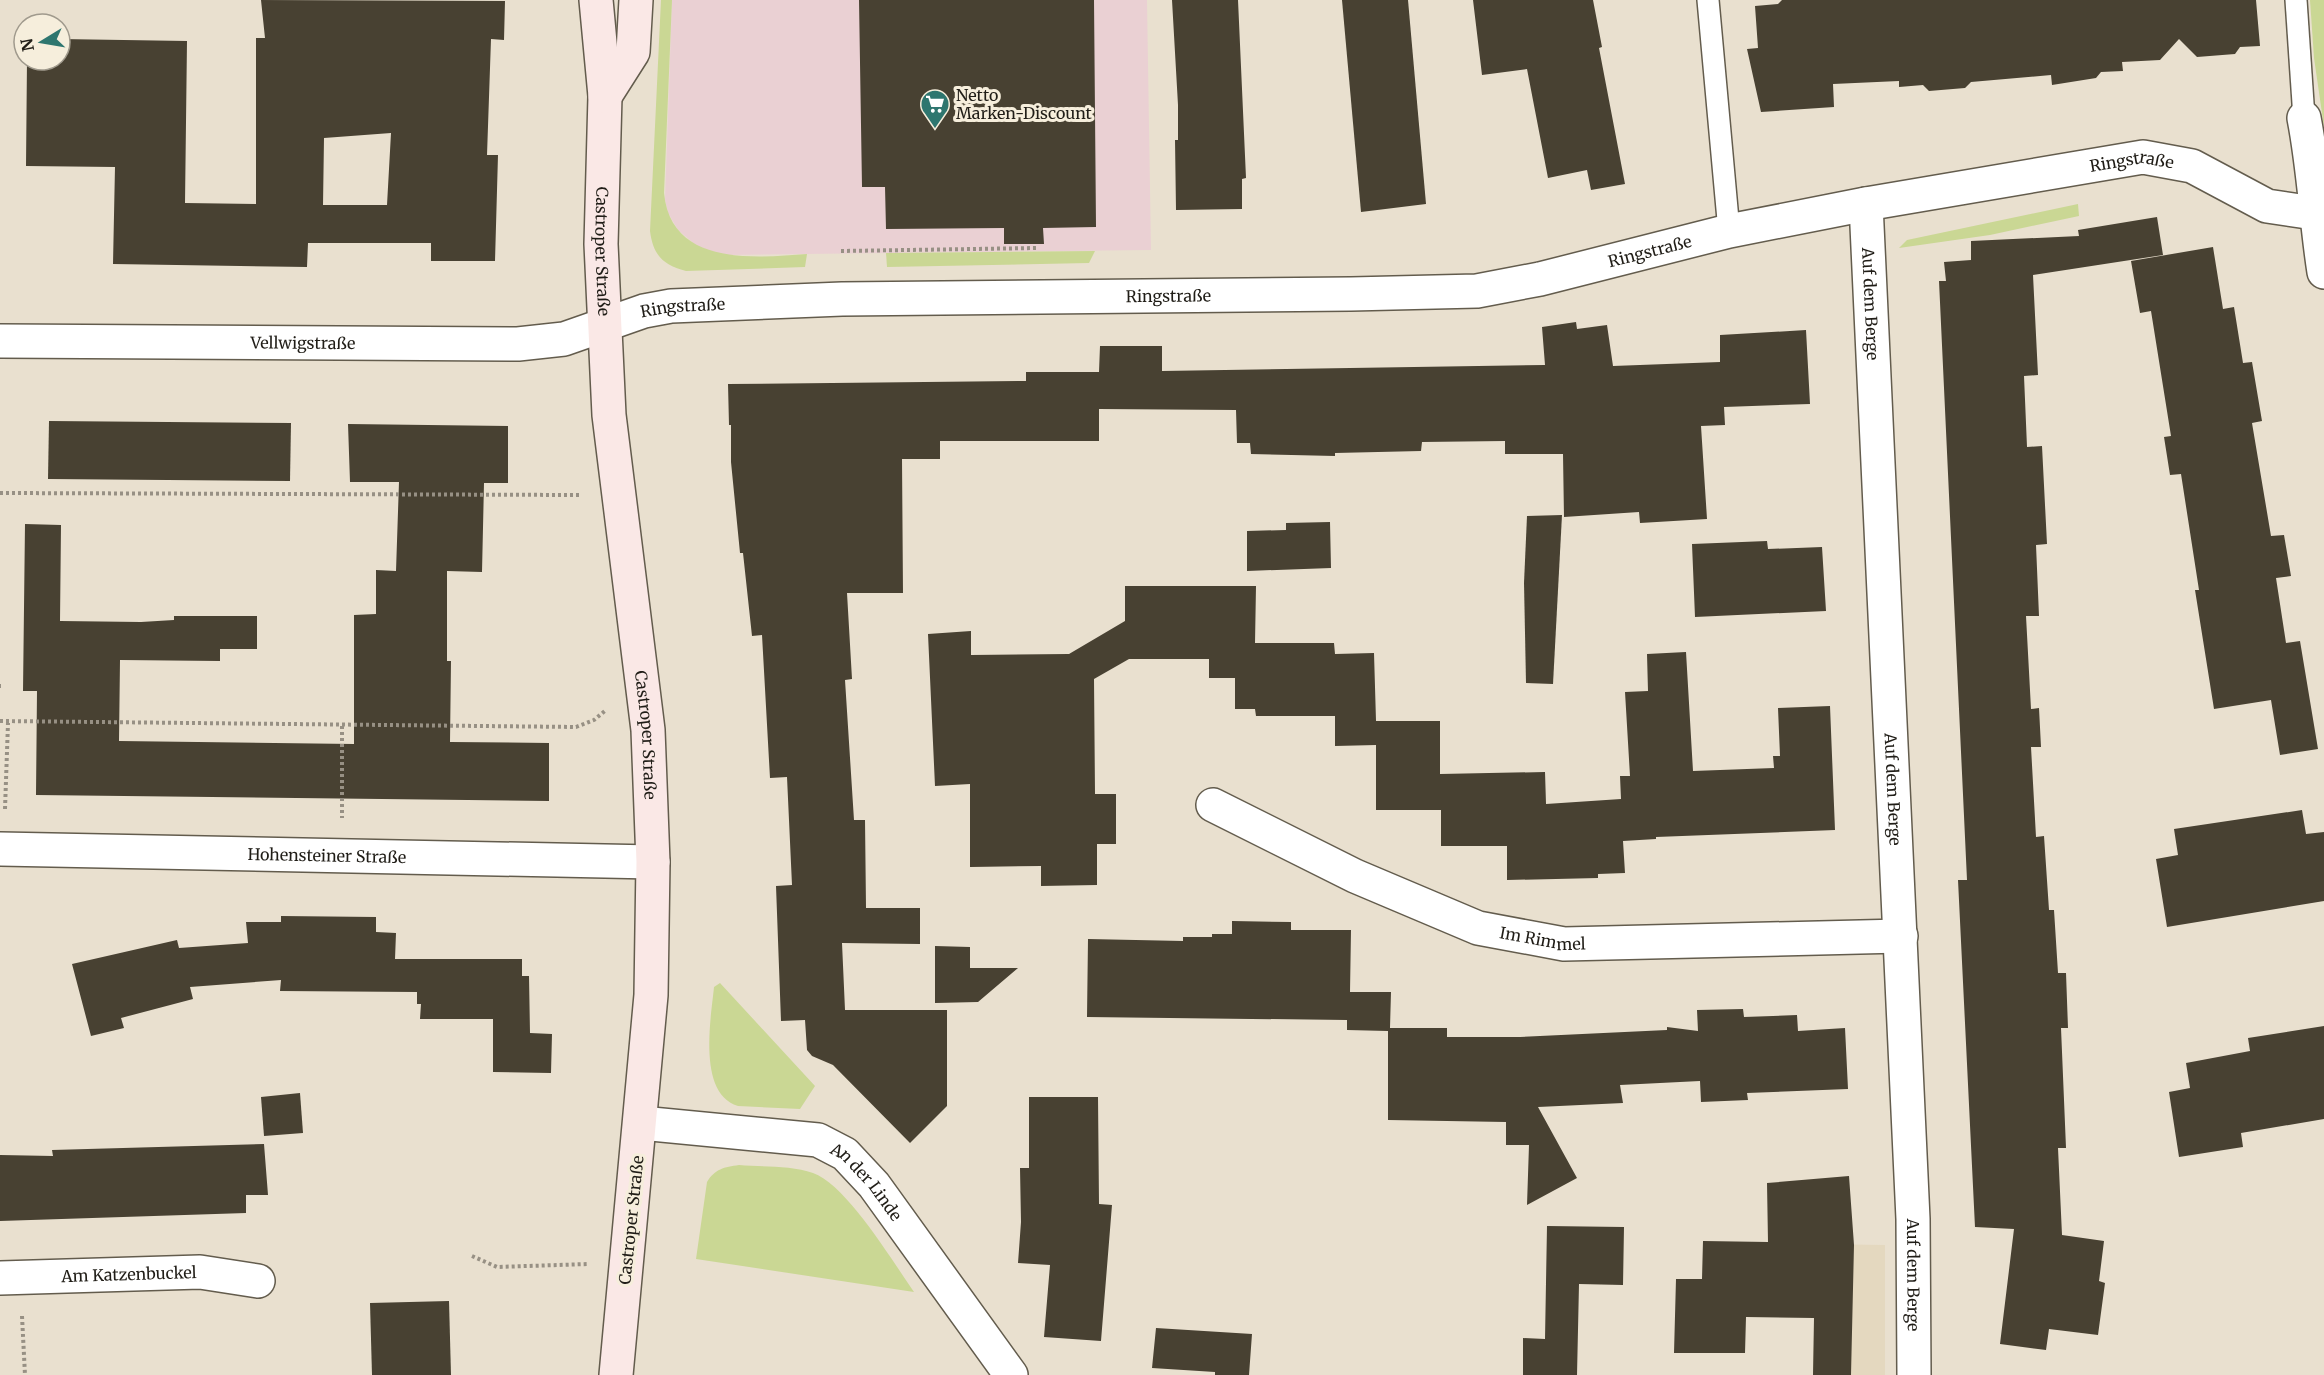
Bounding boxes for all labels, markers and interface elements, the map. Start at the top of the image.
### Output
north arrow [12,12,72,72]
text: N [16,36,38,53]
place label: Netto Marken-Discount [956,85,1093,123]
supermarket icon: Netto Marken-Discount [919,88,951,130]
street label: Ringstraße [2088,147,2176,176]
street label: Castroper Straße [591,187,614,317]
street label: Ringstraße [1606,231,1693,271]
street label: Auf dem Berge [1858,246,1883,361]
street label: Ringstraße [1126,285,1211,306]
street label: Ringstraße [639,294,726,322]
street label: Vellwigstraße [249,332,356,353]
street label: Castroper Straße [631,669,661,800]
street label: Auf dem Berge [1880,732,1906,846]
street label: Hohensteiner Straße [247,844,407,867]
street label: Im Rimmel [1498,922,1586,954]
street label: An der Linde [827,1138,906,1225]
street label: Castroper Straße [614,1155,648,1285]
street label: Auf dem Berge [1903,1217,1924,1331]
street label: Am Katzenbuckel [60,1262,197,1286]

